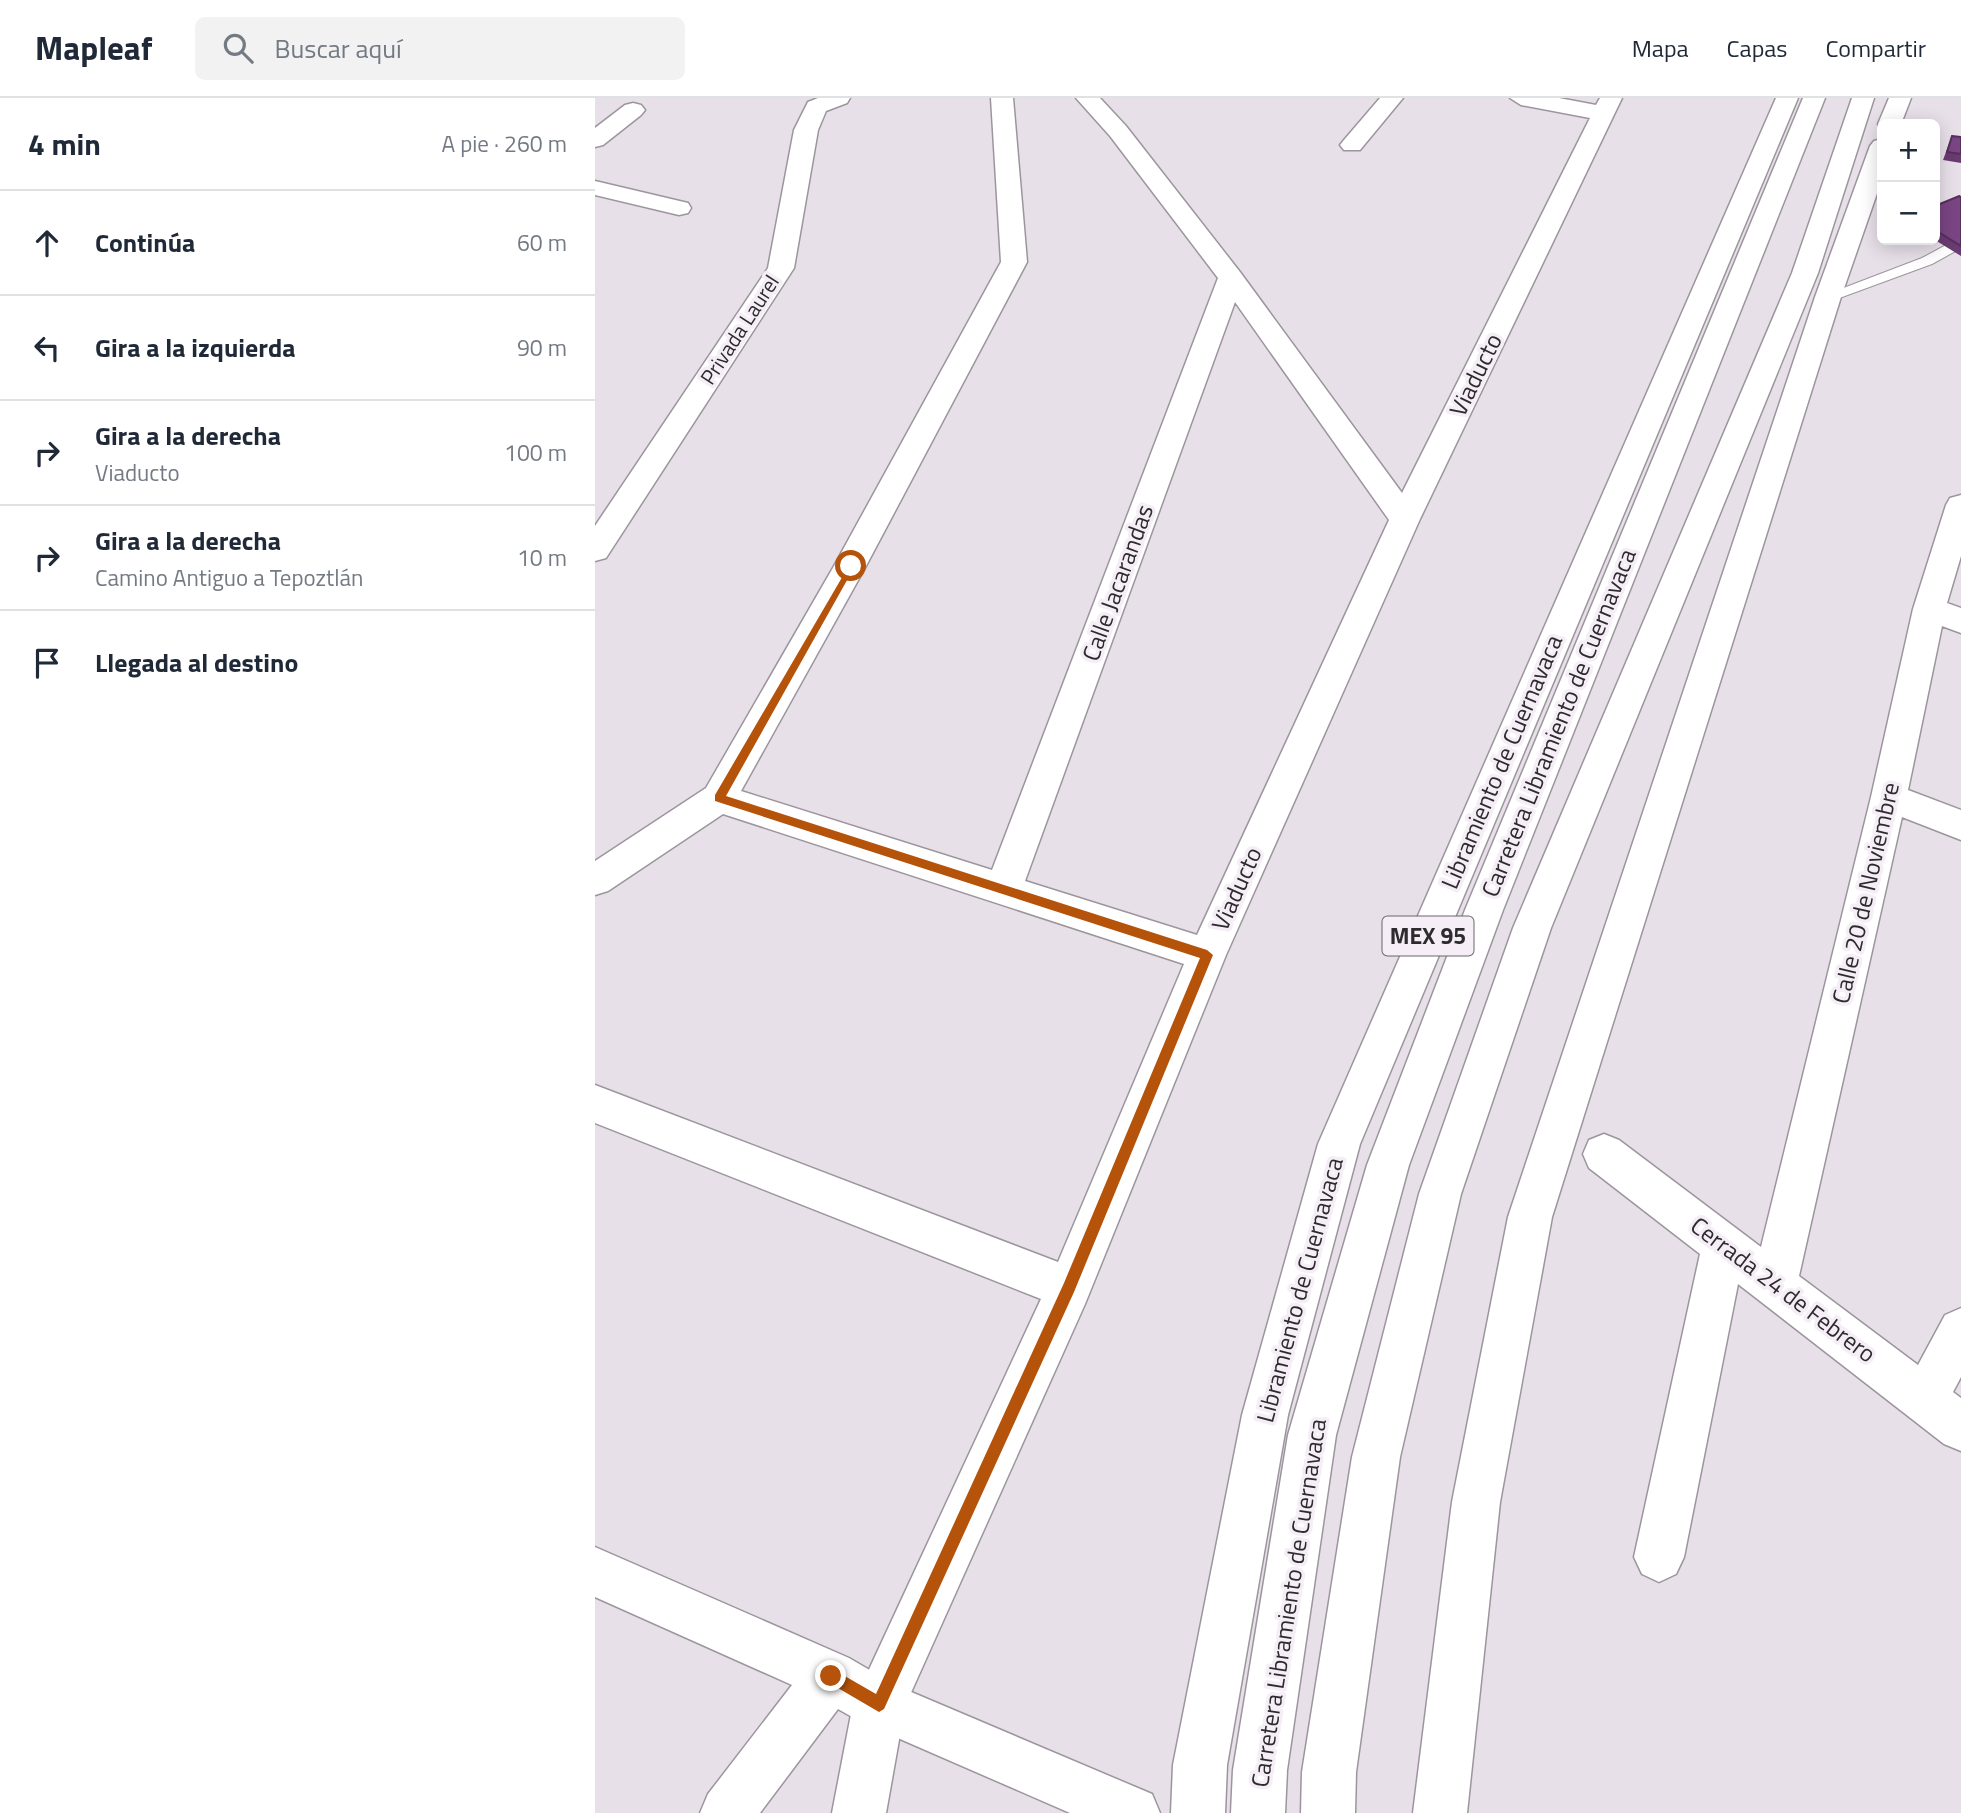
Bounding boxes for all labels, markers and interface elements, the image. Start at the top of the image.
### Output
search box [195,17,685,80]
text: Mapleaf [35,23,153,73]
icon: search [219,29,257,67]
text: Buscar aquí [275,29,402,68]
text: Mapa [1632,30,1689,66]
text: Capas [1727,30,1787,66]
text: Compartir [1825,30,1926,66]
map controls [1877,119,1940,245]
button: + [1877,119,1940,182]
text: 4 min [28,121,101,167]
text: A pie · 260 m [441,126,567,161]
button: − [1877,182,1940,245]
text: Continúa [95,223,195,262]
icon: ahead [28,224,66,262]
text: 60 m [517,225,567,260]
street label: Privada Laurel [692,268,787,391]
street label: Viaducto [1440,327,1511,422]
text: Gira a la izquierda [95,328,296,367]
icon: left [28,329,66,367]
text: 90 m [517,330,567,365]
text: Gira a la derecha [95,416,281,455]
icon: right [28,434,66,472]
text: 100 m [504,435,567,470]
text: Viaducto [95,455,180,490]
street label: Calle Jacarandas [1072,499,1162,666]
text: Gira a la derecha [95,521,281,560]
icon: right [28,539,66,577]
text: 10 m [517,540,567,575]
street label: Carretera Libramiento de Cuernavaca [1476,545,1642,901]
route start [835,550,866,581]
text: Camino Antiguo a Tepoztlán [95,560,363,595]
street label: Libramiento de Cuernavaca [1435,631,1569,893]
text: Llegada al destino [95,643,298,682]
icon: arrive [28,644,66,682]
street label: Calle 20 de Noviembre [1822,779,1908,1007]
street label: Viaducto [1202,841,1270,936]
road number: MEX 95 [1383,916,1473,956]
street label: Libramiento de Cuernavaca [1246,1153,1352,1426]
street label: Cerrada 24 de Febrero [1683,1208,1884,1371]
street label: Carretera Libramiento de Cuernavaca [1241,1416,1335,1790]
route end [815,1660,846,1691]

